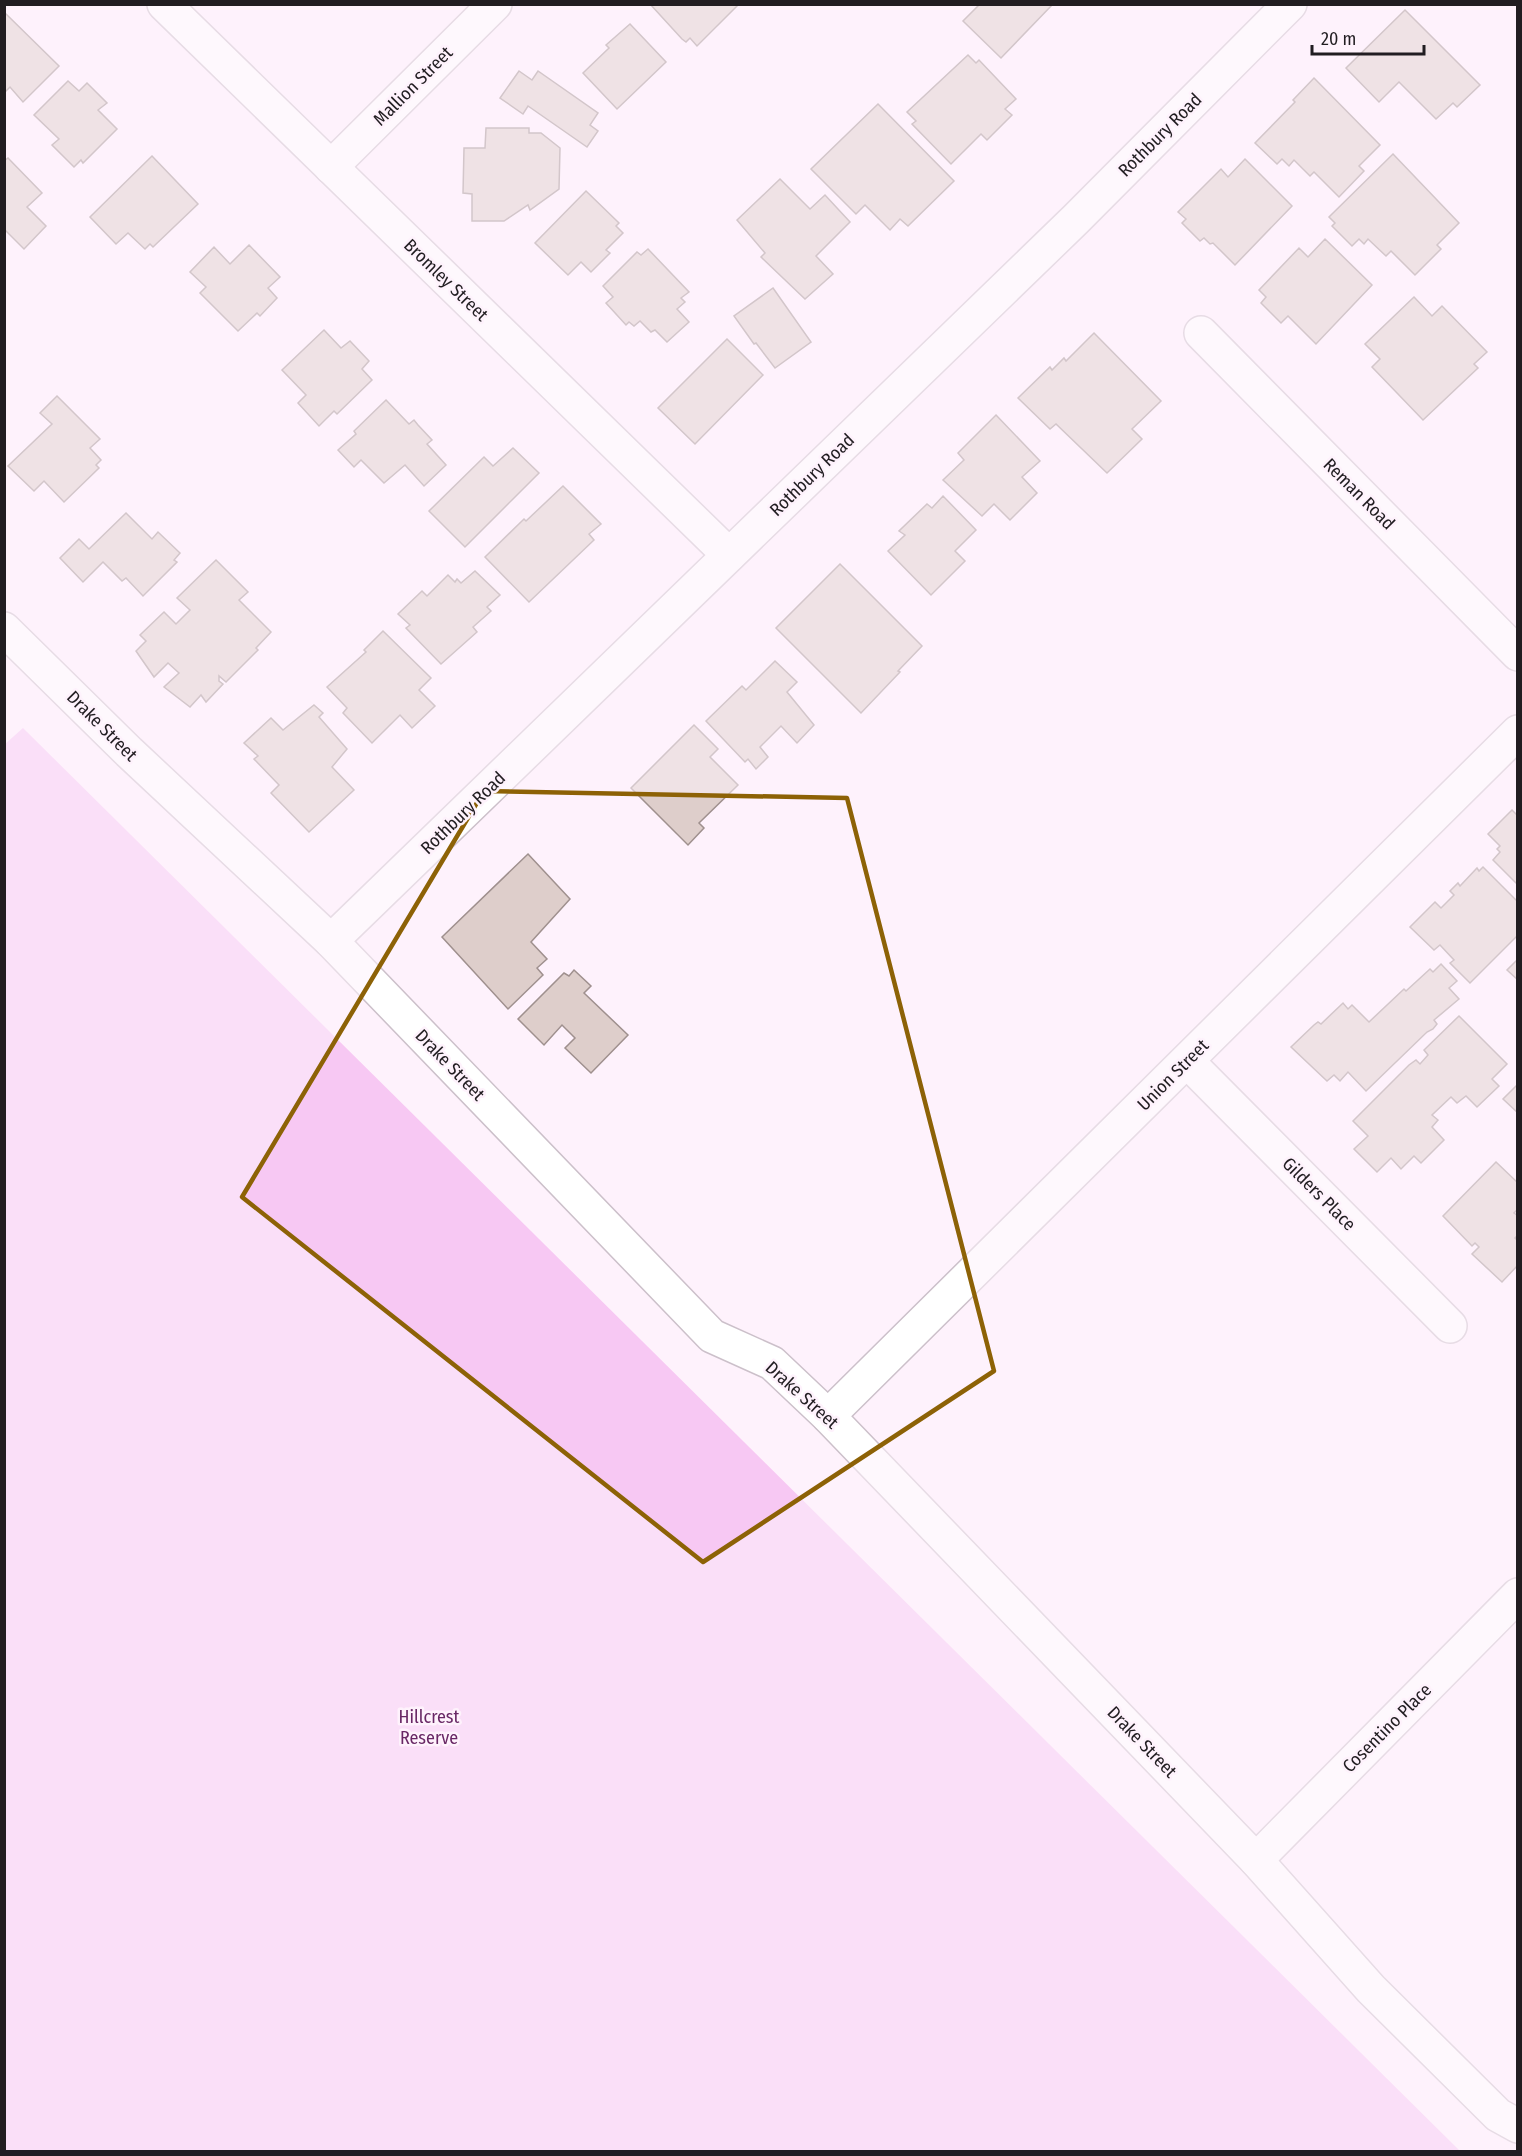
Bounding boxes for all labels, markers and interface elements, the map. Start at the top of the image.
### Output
scale bar [1312,18,1424,56]
text: 20 m [1321,28,1356,50]
street label: Mallion Street [369,42,457,130]
street label: Rothbury Road [1114,89,1206,181]
street label: Bromley Street [399,234,493,326]
street label: Rothbury Road [765,429,859,521]
street label: Reman Road [1319,454,1399,534]
street label: Drake Street [62,686,142,766]
street label: Rothbury Road [416,767,510,859]
street label: Drake Street [411,1025,489,1105]
street label: Union Street [1133,1035,1213,1115]
street label: Gilders Place [1278,1153,1360,1235]
street label: Drake Street [761,1357,843,1434]
street label: Cosentino Place [1338,1679,1436,1777]
street label: Drake Street [1103,1702,1181,1782]
park label: Hillcrest Reserve [399,1706,460,1749]

